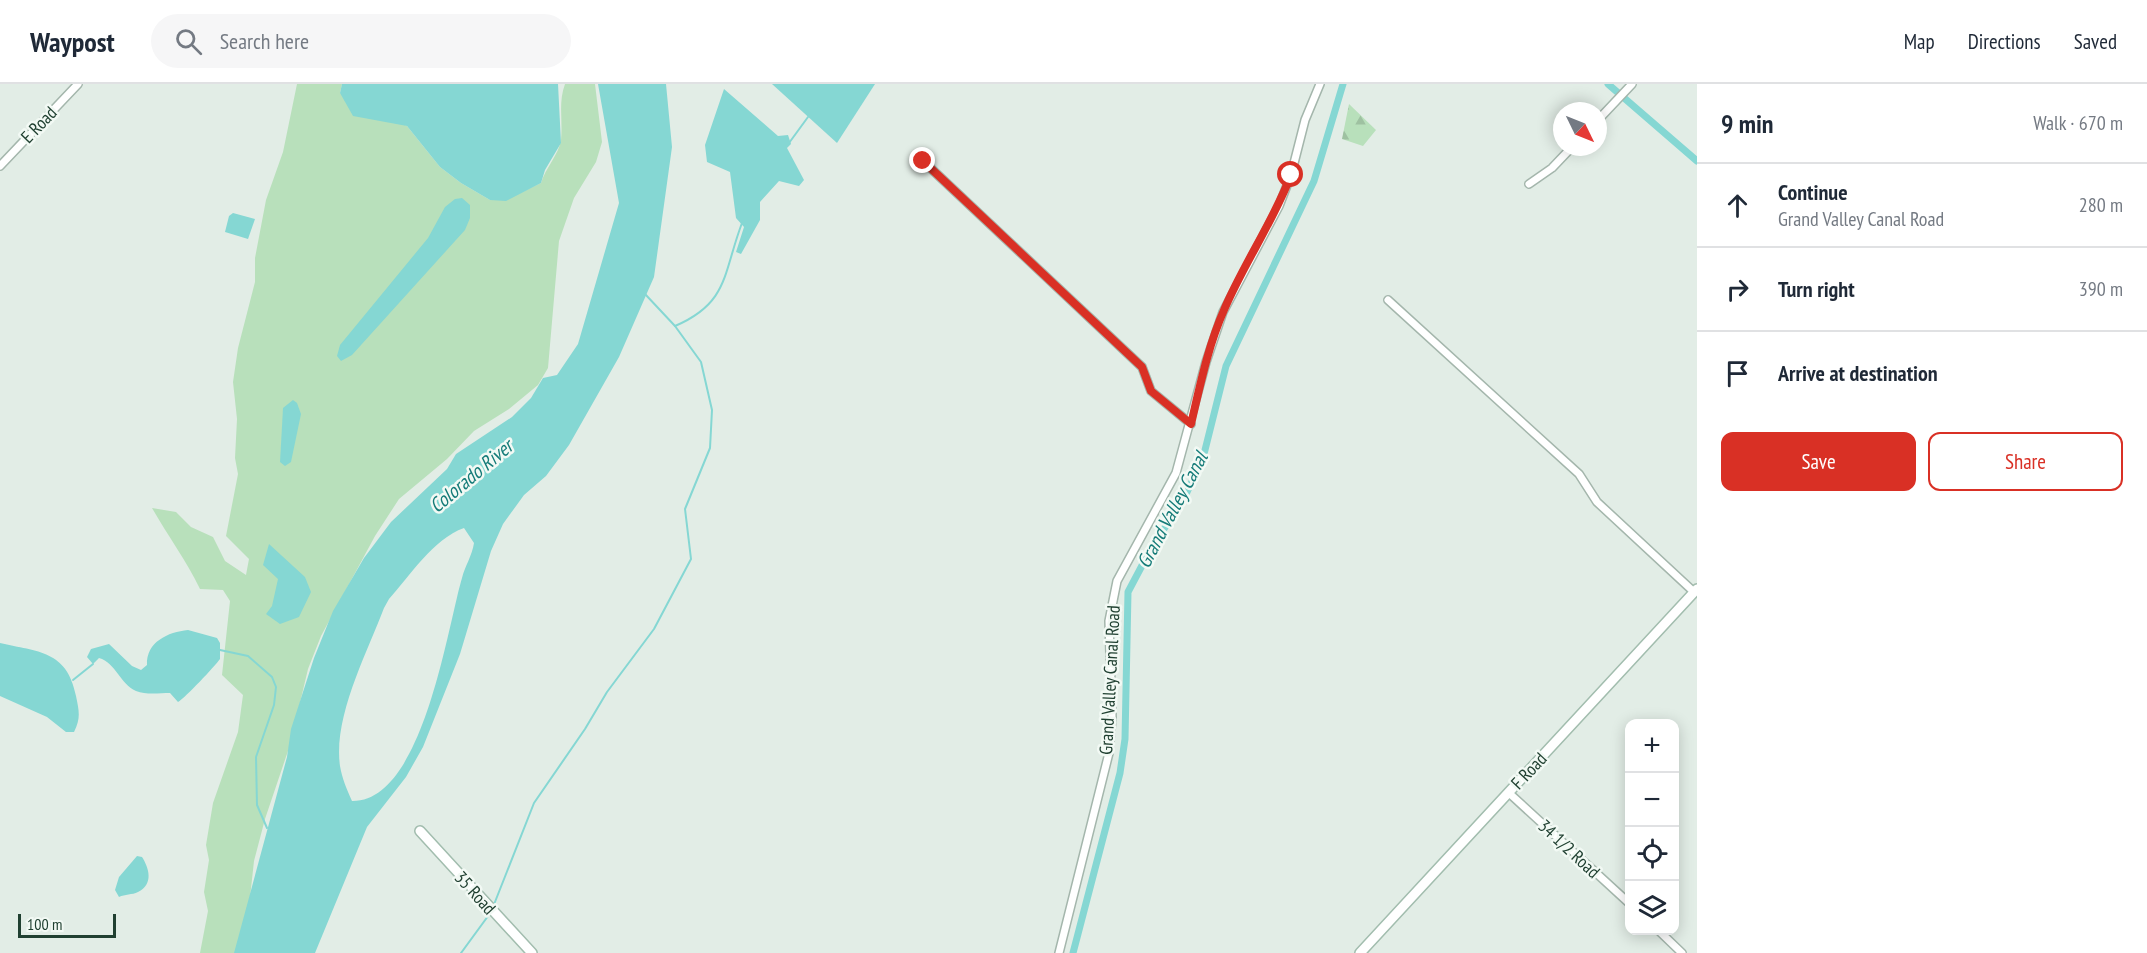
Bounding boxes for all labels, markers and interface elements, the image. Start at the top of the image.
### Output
search box [151,14,571,68]
text: Waypost [30,23,115,60]
icon: search [172,25,205,58]
text: Search here [220,27,309,55]
text: Map [1904,28,1935,55]
text: Directions [1968,28,2041,55]
text: Saved [2074,28,2117,55]
street label: E Road [16,101,62,148]
north arrow [1553,102,1607,156]
text: 9 min [1721,107,1774,140]
text: Walk · 670 m [2033,110,2123,136]
route end [909,147,935,173]
route start [1277,161,1303,187]
text: Continue [1778,178,1848,206]
icon: ahead [1721,189,1754,222]
text: 280 m [2079,192,2123,218]
text: Grand Valley Canal Road [1778,206,1944,232]
icon: right [1721,273,1754,306]
text: Turn right [1778,275,1855,303]
text: 390 m [2079,276,2123,302]
icon: arrive [1721,357,1754,390]
text: Arrive at destination [1778,359,1938,387]
water label: Colorado River [424,432,520,518]
button: Save [1721,432,1916,491]
button: Share [1928,432,2123,491]
water label: Grand Valley Canal [1131,445,1215,572]
street label: Grand Valley Canal Road [1094,605,1125,755]
map controls [1625,719,1679,935]
button: + [1625,719,1679,773]
street label: F Road [1506,747,1551,794]
button: − [1625,773,1679,827]
street label: 34 1/2 Road [1534,814,1605,883]
button: locate [1625,827,1679,881]
street label: 35 Road [450,866,501,919]
button: layers [1625,881,1679,935]
scale bar [18,911,116,938]
text: 100 m [27,914,62,934]

